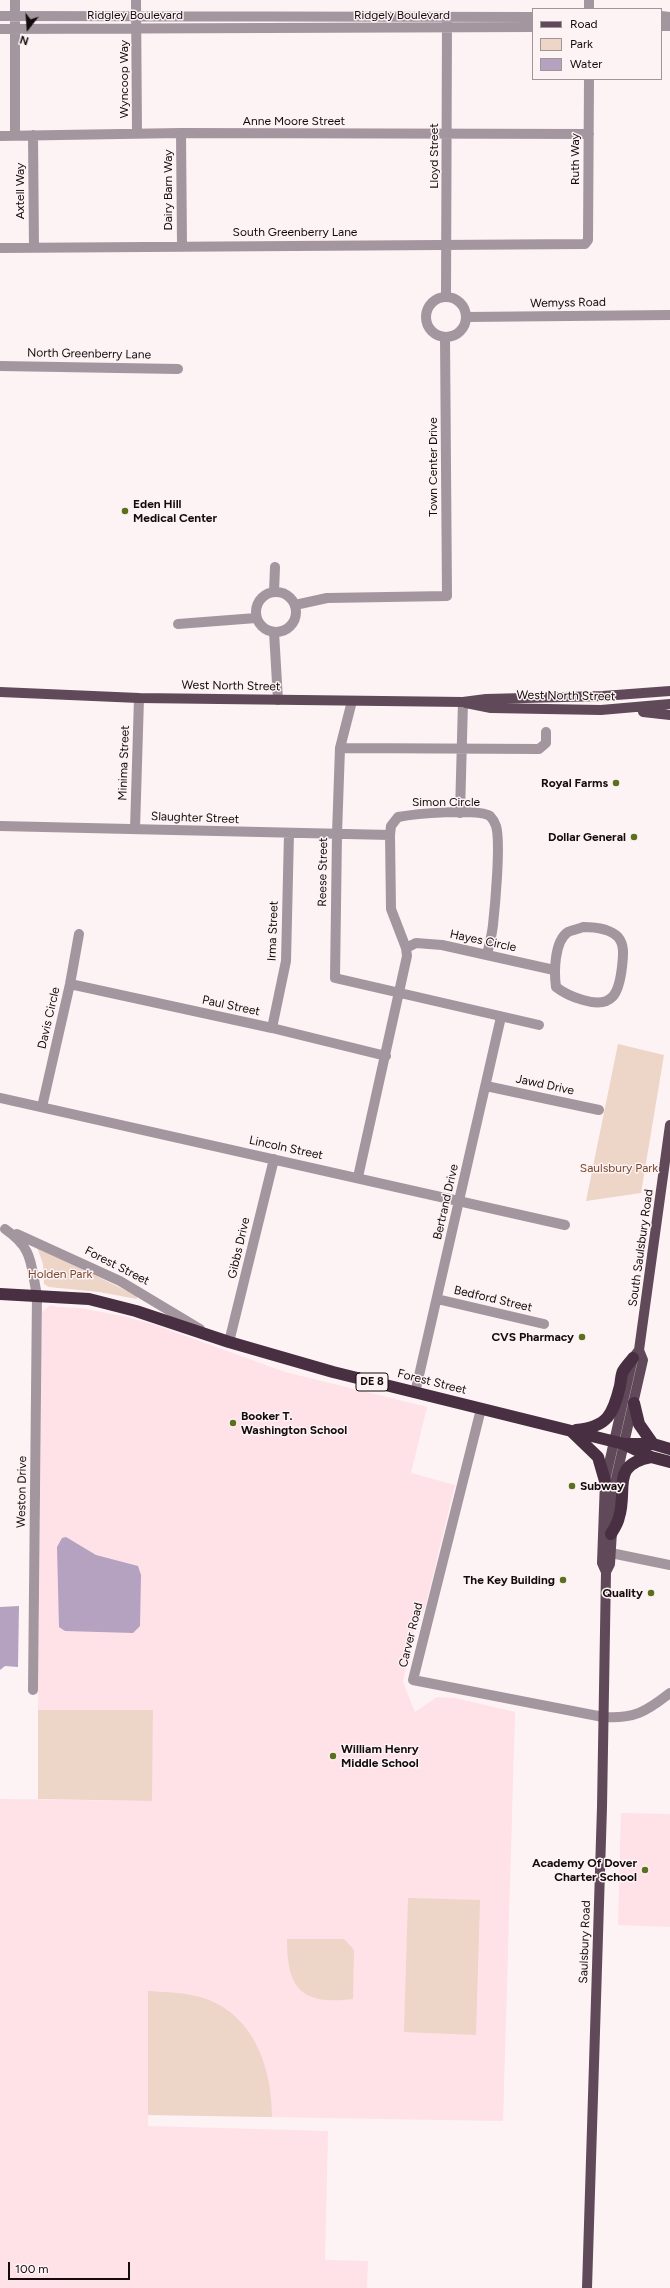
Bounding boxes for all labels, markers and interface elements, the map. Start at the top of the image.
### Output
north arrow [8,8,48,48]
street label: Ridgley Boulevard [87,8,183,22]
street label: Ridgely Boulevard [354,8,450,22]
legend [532,8,662,80]
text: Road [570,17,598,31]
text: N [18,32,30,47]
text: Park [570,37,593,51]
street label: Wyncoop Way [117,40,131,118]
text: Water [570,57,602,71]
street label: Anne Moore Street [243,114,345,128]
street label: Lloyd Street [427,123,441,189]
street label: Ruth Way [568,133,582,185]
street label: Dairy Barn Way [161,149,175,231]
street label: Axtell Way [13,163,27,219]
street label: South Greenberry Lane [233,225,357,239]
street label: Wemyss Road [530,295,606,311]
street label: North Greenberry Lane [27,346,151,362]
street label: Town Center Drive [426,417,440,517]
place label: Eden Hill Medical Center [133,497,217,525]
marker: Eden Hill Medical Center [120,506,130,516]
street label: West North Street [181,678,281,694]
street label: West North Street [516,688,616,704]
street label: Minima Street [115,725,133,801]
place label: Royal Farms [541,776,608,790]
marker: Royal Farms [611,778,621,788]
street label: Simon Circle [412,795,480,809]
street label: Slaughter Street [151,809,239,827]
place label: Dollar General [548,830,626,844]
marker: Dollar General [629,832,639,842]
street label: Reese Street [315,837,331,907]
street label: Irma Street [265,901,281,961]
street label: Hayes Circle [448,927,518,955]
street label: Davis Circle [35,986,63,1050]
street label: Paul Street [201,993,261,1019]
street label: Jawd Drive [515,1072,575,1098]
street label: Lincoln Street [248,1133,324,1163]
park label: Saulsbury Park [580,1161,658,1175]
street label: Bertrand Drive [430,1163,462,1241]
street label: South Saulsbury Road [626,1188,656,1308]
street label: Gibbs Drive [225,1216,253,1280]
street label: Forest Street [82,1244,152,1288]
park label: Holden Park [28,1267,92,1281]
street label: Bedford Street [452,1283,534,1315]
place label: CVS Pharmacy [491,1330,574,1344]
marker: CVS Pharmacy [577,1332,587,1342]
street label: Forest Street [396,1366,468,1398]
road number: DE 8 [356,1373,388,1391]
place label: Booker T. Washington School [241,1409,347,1437]
marker: Booker T. Washington School [228,1418,238,1428]
street label: Weston Drive [14,1456,30,1528]
place label: Subway [580,1479,624,1493]
marker: Subway [567,1481,577,1491]
place label: The Key Building [463,1573,555,1587]
marker: The Key Building [558,1575,568,1585]
place label: Quality [602,1586,643,1600]
marker: Quality [646,1588,656,1598]
street label: Carver Road [396,1601,426,1669]
place label: William Henry Middle School [341,1742,419,1770]
marker: William Henry Middle School [328,1751,338,1761]
place label: Academy Of Dover Charter School [532,1856,637,1884]
marker: Academy Of Dover Charter School [640,1865,650,1875]
street label: Saulsbury Road [576,1900,594,1984]
scale bar [10,2254,132,2280]
text: 100 m [15,2262,49,2276]

